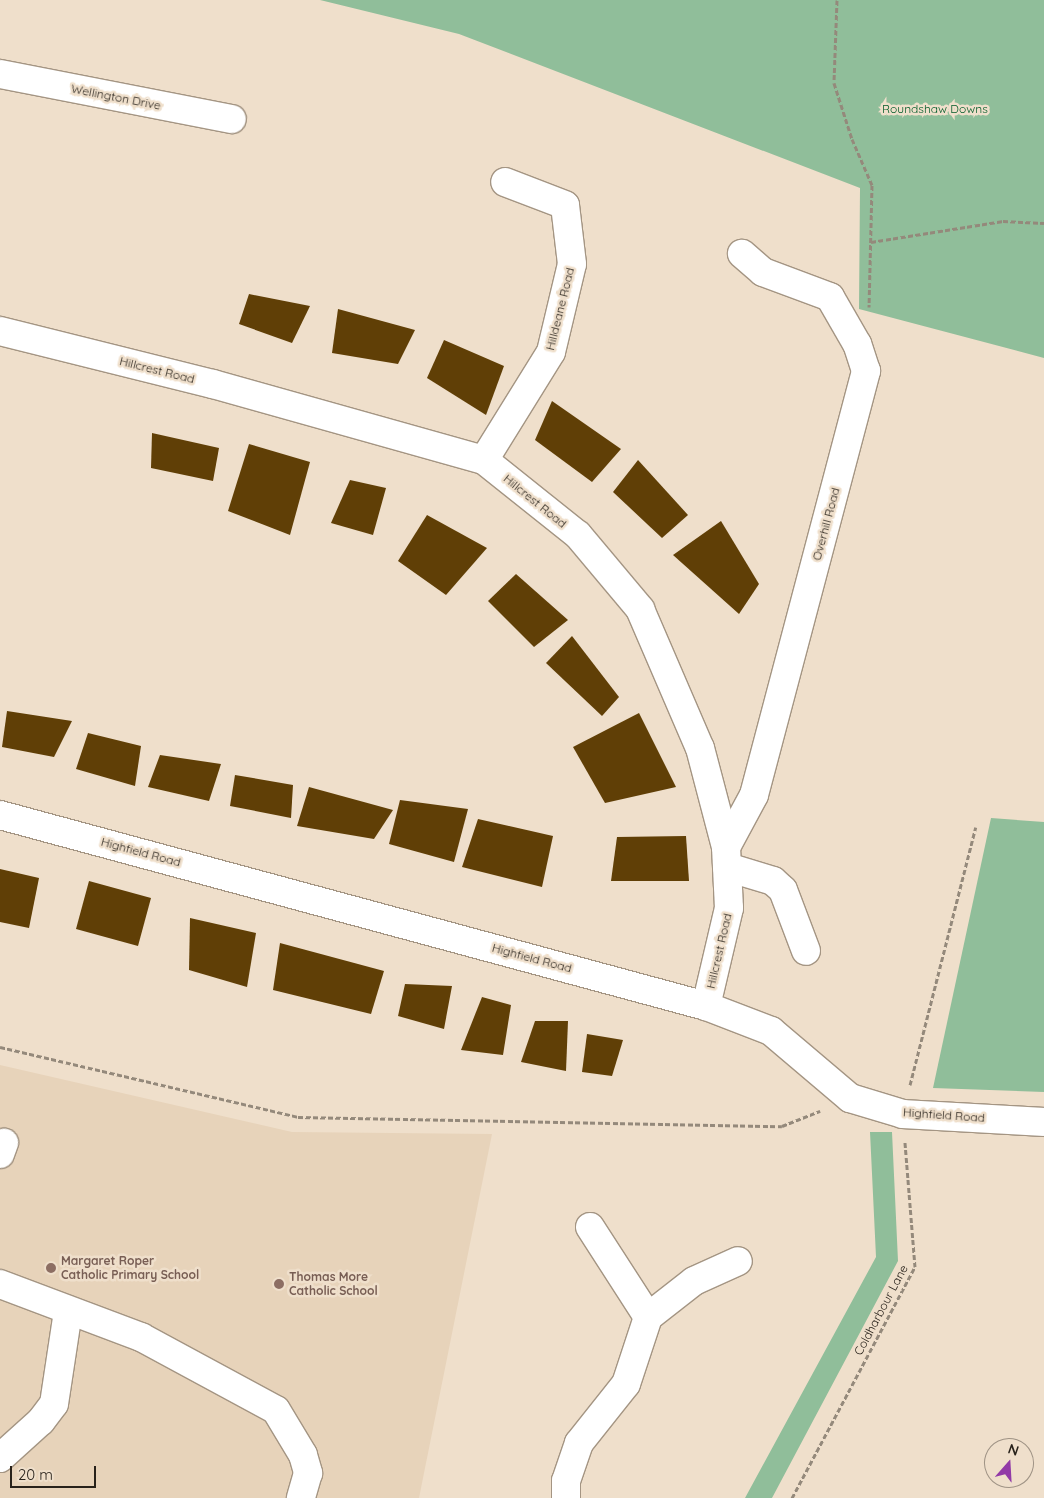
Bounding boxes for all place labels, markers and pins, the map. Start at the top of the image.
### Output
place label: Margaret Roper Catholic Primary School [61,1254,199,1282]
marker: Margaret Roper Catholic Primary School [45,1262,57,1274]
place label: Thomas More Catholic School [289,1270,378,1298]
marker: Thomas More Catholic School [273,1278,285,1290]

